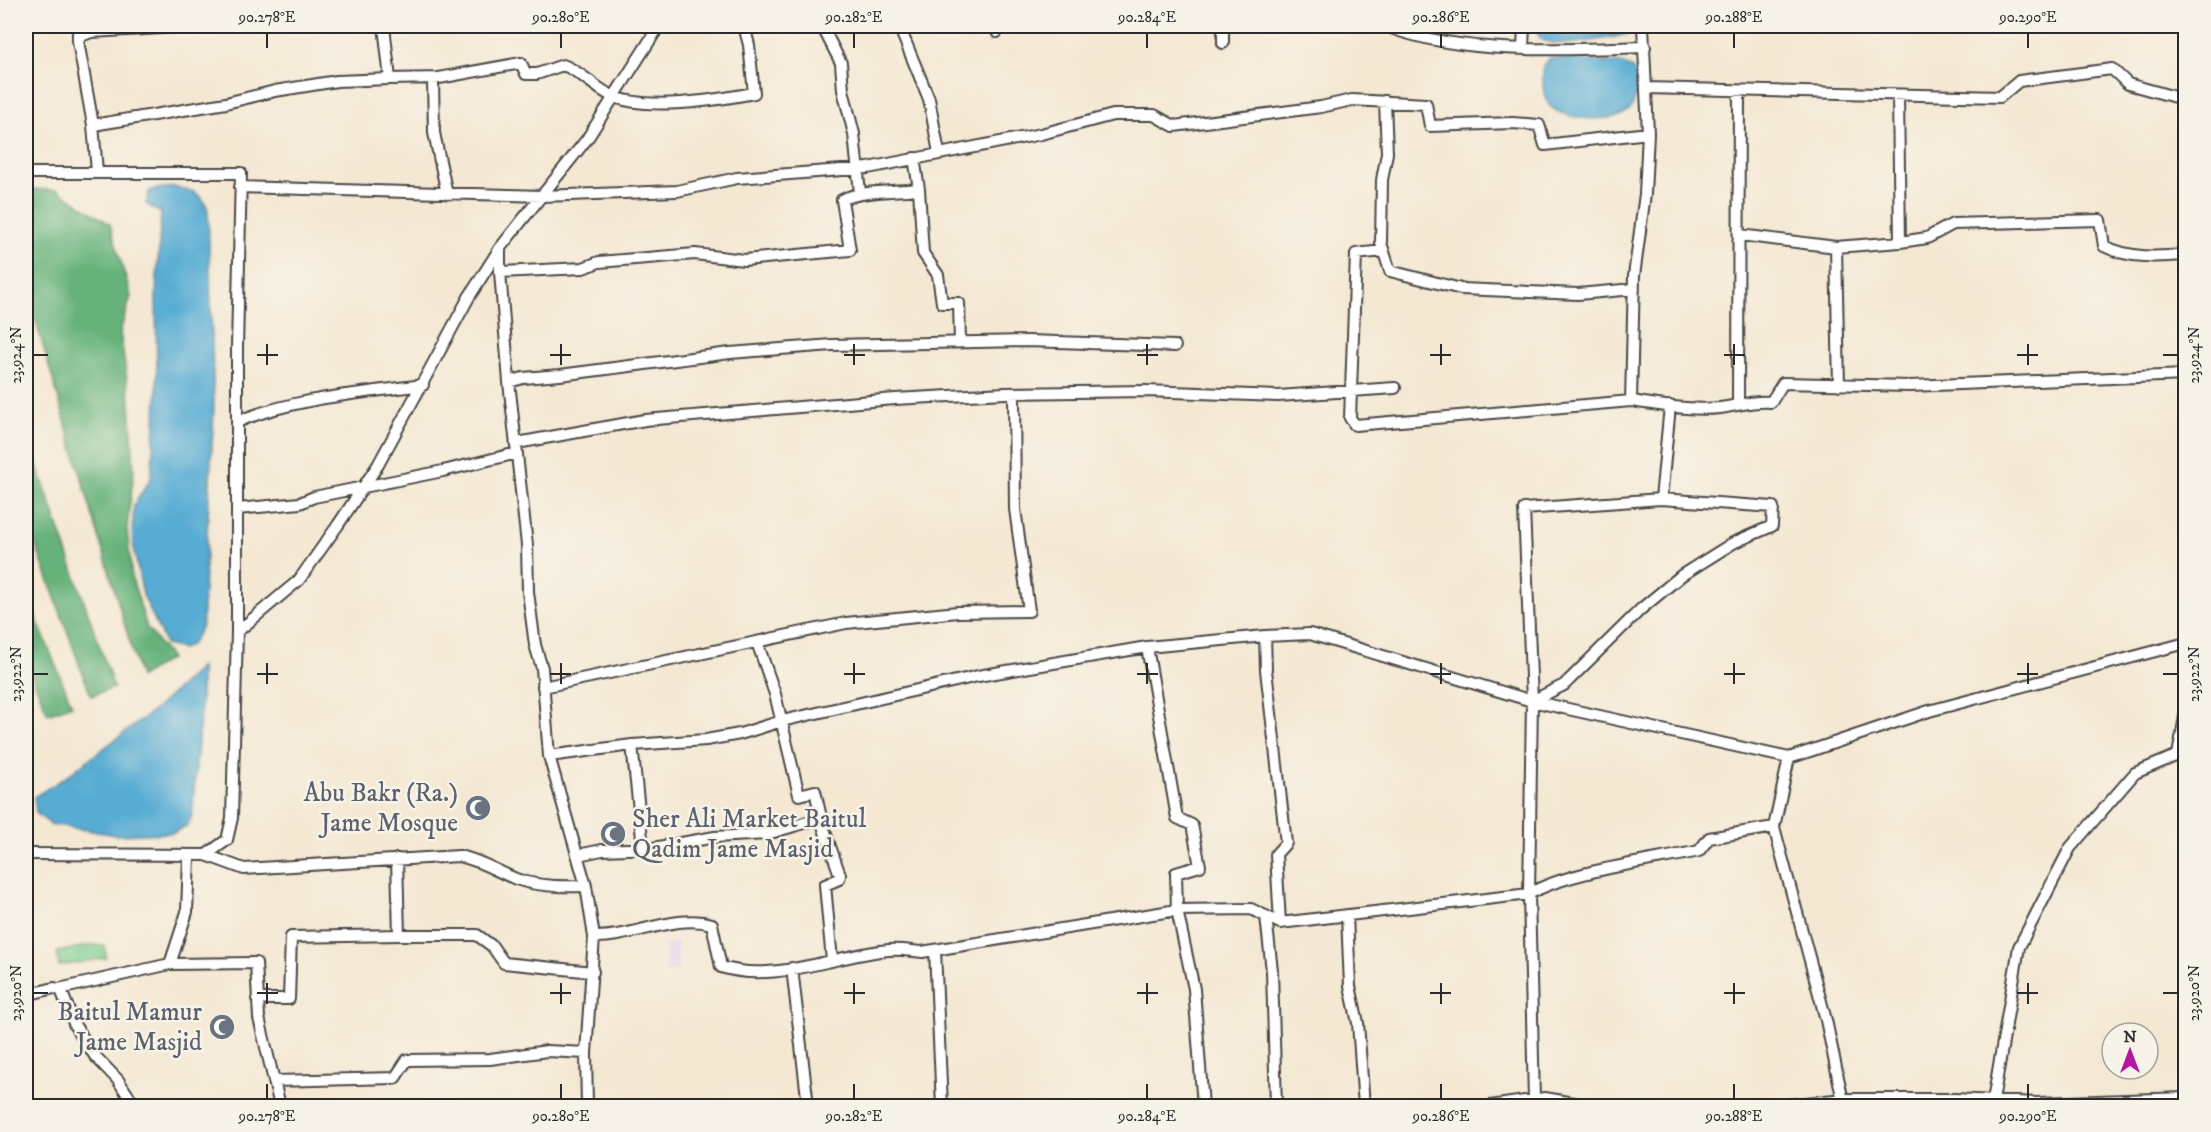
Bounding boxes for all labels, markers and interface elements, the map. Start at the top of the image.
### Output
text: 90.278°E [238,8,296,27]
text: 90.280°E [531,8,590,27]
text: 90.282°E [825,8,883,27]
text: 90.284°E [1117,8,1176,27]
text: 90.286°E [1411,8,1470,27]
text: 90.288°E [1705,8,1763,27]
text: 90.290°E [1998,8,2057,27]
text: 23.924°N [7,326,26,384]
text: 23.924°N [2185,326,2204,384]
text: 23.922°N [7,646,26,702]
text: 23.922°N [2185,646,2204,702]
place label: Abu Bakr (Ra.) Jame Mosque [304,777,458,840]
mosque icon: Abu Bakr (Ra.) Jame Mosque [463,793,493,823]
place label: Sher Ali Market Baitul Qadim Jame Masjid [632,803,866,866]
mosque icon: Sher Ali Market Baitul Qadim Jame Masjid [598,819,628,849]
text: 23.920°N [7,965,26,1021]
text: 23.920°N [2185,965,2204,1021]
place label: Baitul Mamur Jame Masjid [57,996,202,1059]
mosque icon: Baitul Mamur Jame Masjid [207,1012,237,1042]
north arrow [2100,1021,2160,1081]
text: N [2123,1027,2137,1047]
text: 90.278°E [238,1107,296,1126]
text: 90.280°E [531,1107,590,1126]
text: 90.282°E [825,1107,883,1126]
text: 90.284°E [1117,1107,1176,1126]
text: 90.286°E [1411,1107,1470,1126]
text: 90.288°E [1705,1107,1763,1126]
text: 90.290°E [1998,1107,2057,1126]

